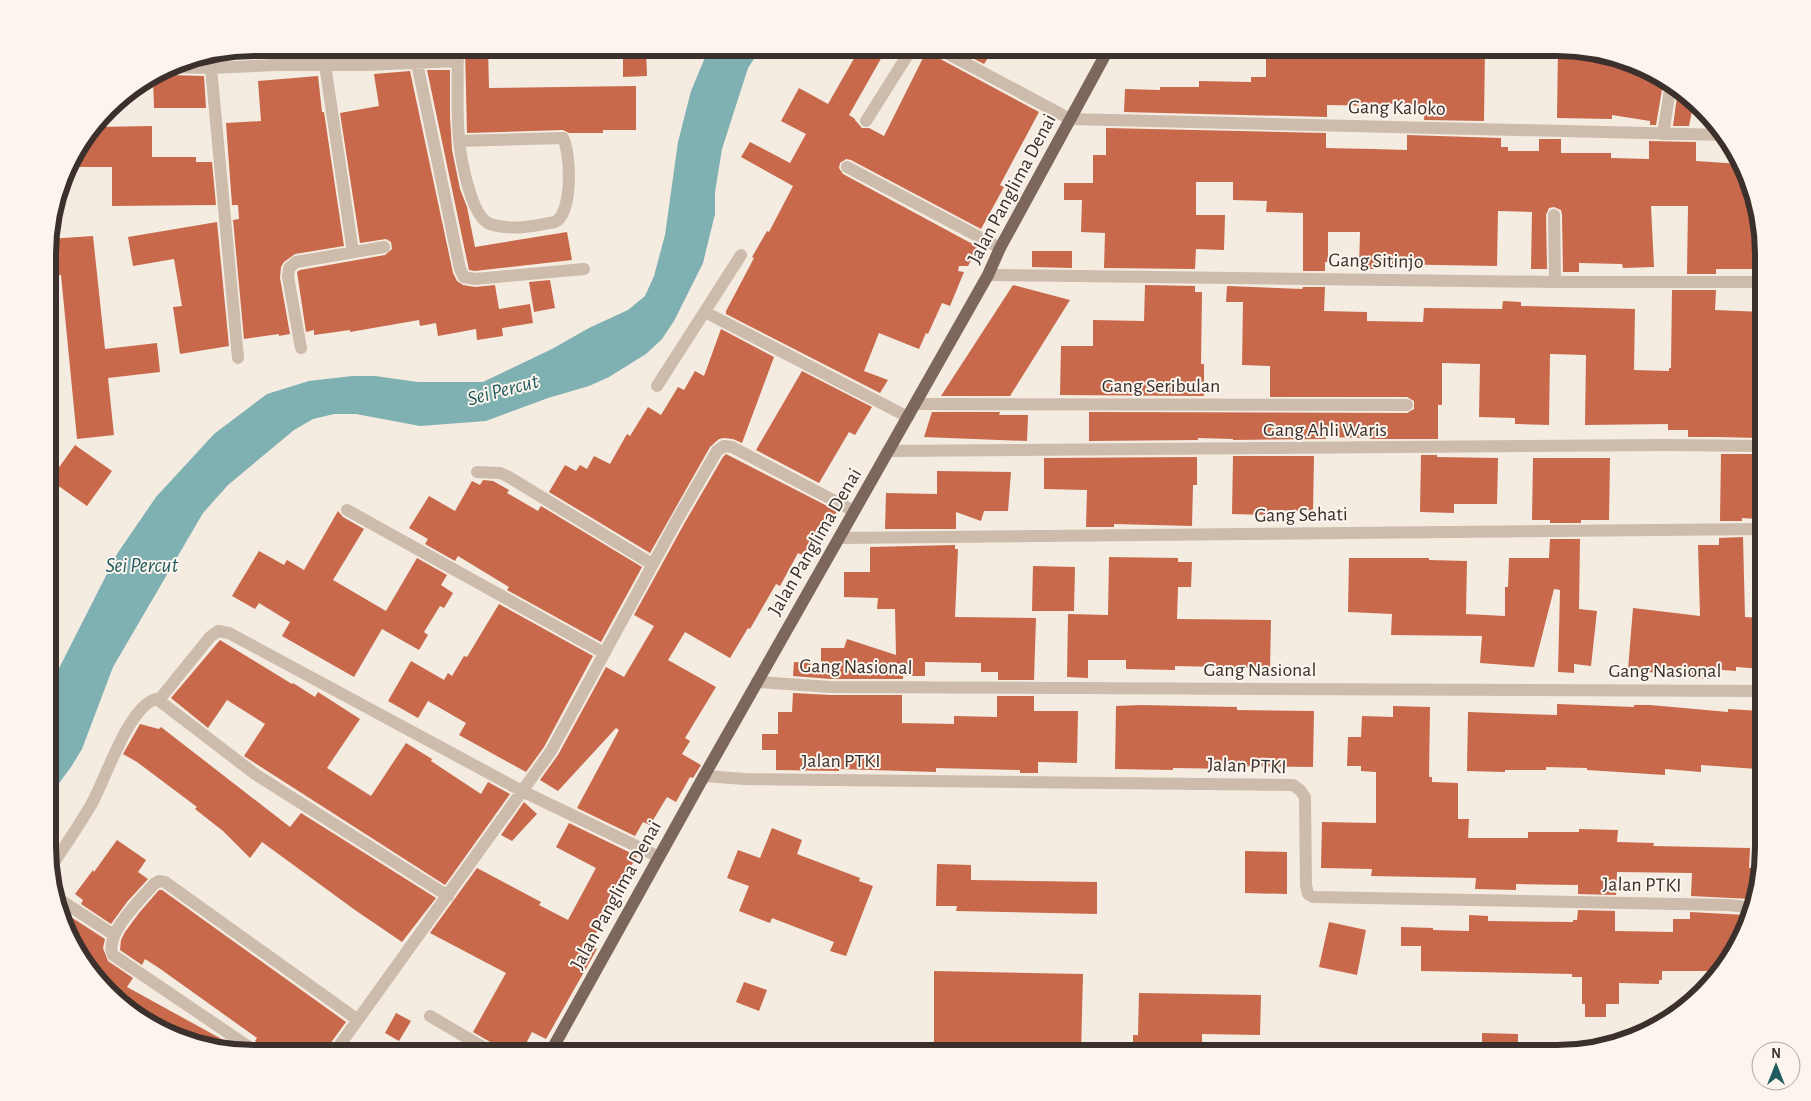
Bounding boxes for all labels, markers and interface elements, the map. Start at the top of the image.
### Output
street label: Gang Kaloko [1348,97,1446,119]
street label: Jalan Panglima Denai [964,111,1060,267]
street label: Gang Sitinjo [1328,250,1424,272]
water label: Sei Percut [465,370,541,410]
street label: Gang Seribulan [1102,376,1220,396]
street label: Gang Ahli Waris [1263,420,1387,440]
street label: Jalan Panglima Denai [765,465,865,619]
street label: Gang Sehati [1254,504,1348,526]
water label: Sei Percut [106,555,178,576]
street label: Gang Nasional [799,656,913,678]
street label: Gang Nasional [1203,660,1317,680]
street label: Gang Nasional [1608,661,1722,681]
street label: Jalan PTKI [801,751,881,771]
street label: Jalan PTKI [1207,755,1287,777]
street label: Jalan Panglima Denai [567,817,665,973]
street label: Jalan PTKI [1602,874,1682,896]
north arrow [1751,1041,1801,1091]
text: N [1771,1047,1781,1061]

